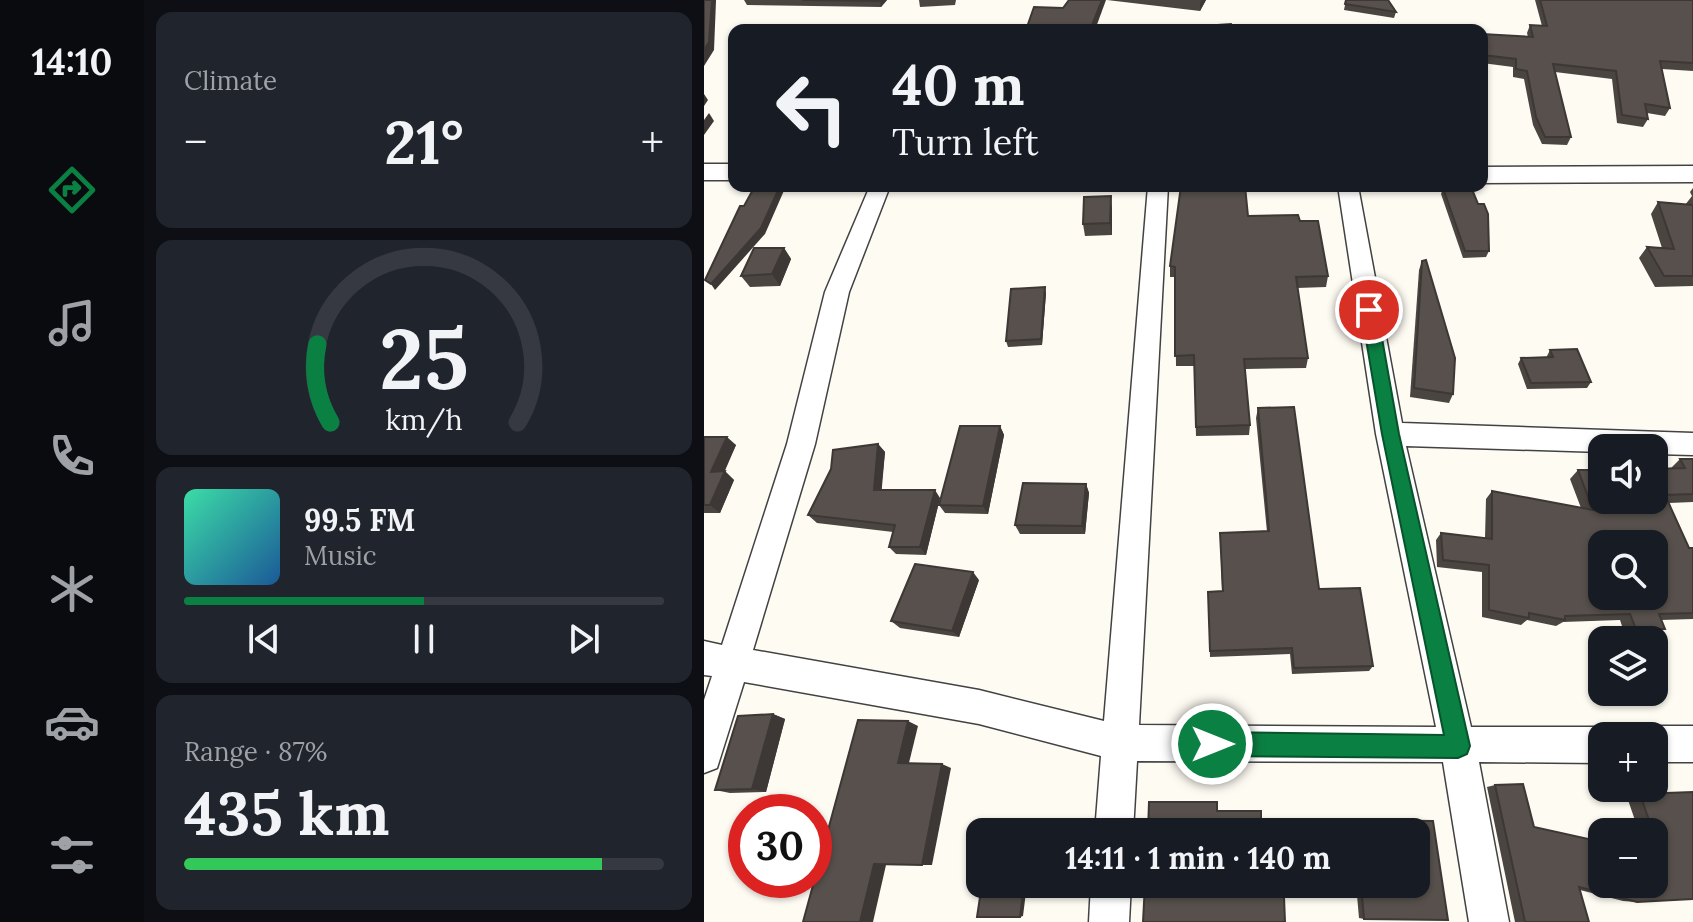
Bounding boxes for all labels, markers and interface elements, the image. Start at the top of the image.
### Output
text: 14:10 [32,39,112,85]
text: 40 m [892,49,1025,120]
icon: left [760,56,864,160]
text: Climate [184,64,277,97]
text: 21° [384,104,464,180]
text: − [184,114,207,170]
text: + [641,114,664,170]
text: Turn left [892,119,1039,165]
icon: directions [44,162,100,218]
pin [1335,276,1403,344]
icon: arrive [1347,288,1391,332]
icon: music [44,295,100,351]
text: 25 [379,305,469,412]
text: km/h [385,401,463,438]
icon: phone [44,428,100,484]
map controls [1588,434,1668,898]
button: sound [1588,434,1668,514]
text: 99.5 FM [304,501,415,539]
button: search [1588,530,1668,610]
text: Music [304,539,377,572]
icon: climate [44,561,100,617]
icon: previous [242,617,286,661]
icon: pause [402,617,446,661]
icon: next [562,617,606,661]
button: layers [1588,626,1668,706]
icon: car [44,694,100,750]
position arrow [1170,702,1254,786]
button: + [1588,722,1668,802]
text: Range · 87% [184,735,327,768]
text: 435 km [184,775,389,851]
speed limit sign: 30 [728,794,832,898]
button: − [1588,818,1668,898]
icon: filters [44,827,100,883]
text: 14:11 · 1 min · 140 m [1065,839,1331,877]

